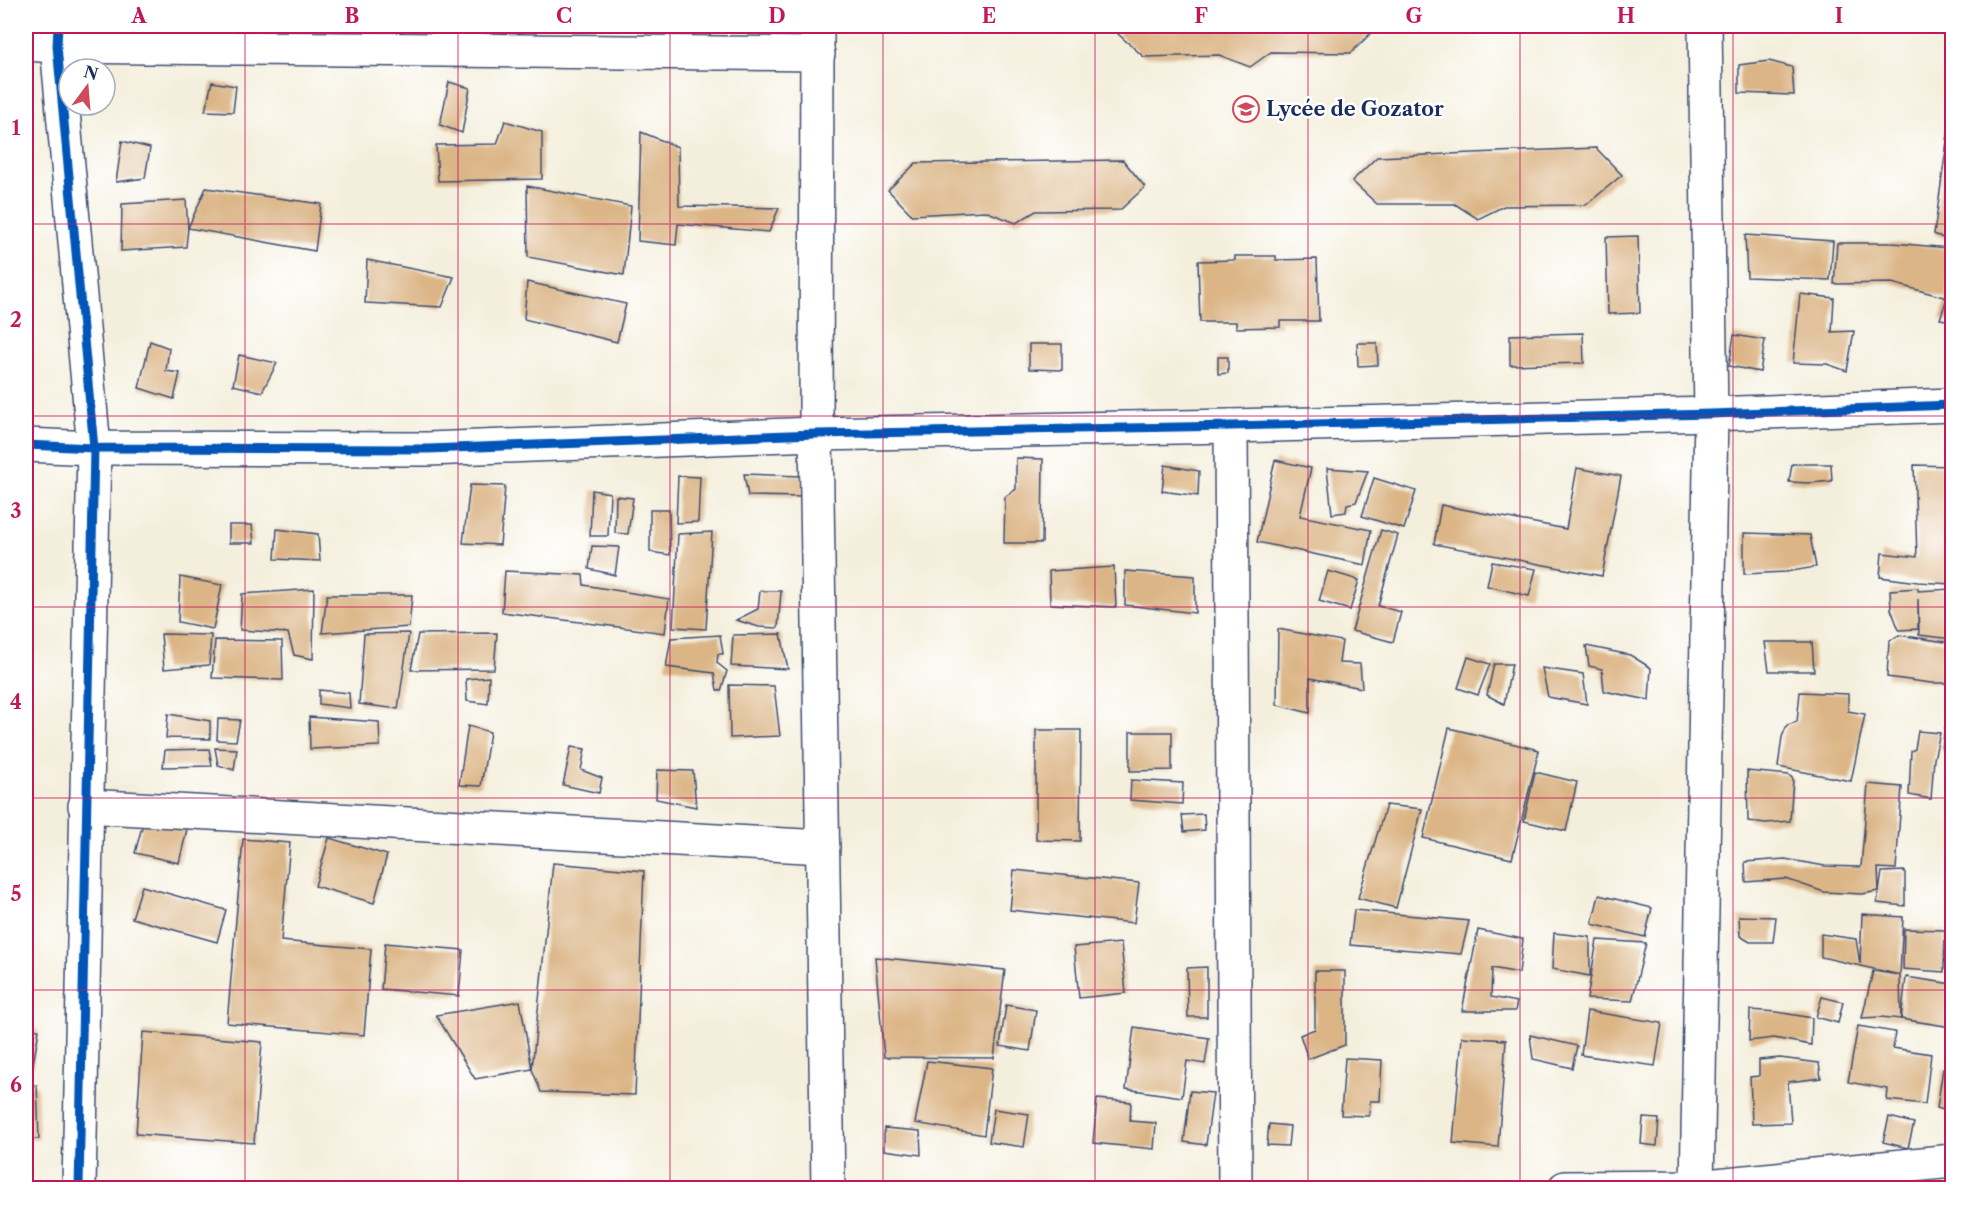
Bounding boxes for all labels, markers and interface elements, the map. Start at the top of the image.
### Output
text: A [130,4,147,28]
text: B [345,4,360,28]
text: C [556,4,572,28]
text: D [768,4,786,28]
text: E [982,4,996,28]
text: F [1194,4,1208,28]
text: G [1406,4,1423,28]
text: H [1617,4,1635,28]
text: I [1835,4,1843,28]
north arrow [57,57,117,117]
text: N [82,61,101,84]
school or university icon: Lycée de Gozator [1231,94,1261,124]
place label: Lycée de Gozator [1266,97,1444,121]
text: 1 [12,116,21,140]
text: 2 [10,308,22,332]
text: 3 [10,499,22,523]
text: 4 [10,690,22,714]
text: 5 [10,882,22,906]
text: 6 [10,1073,22,1097]

